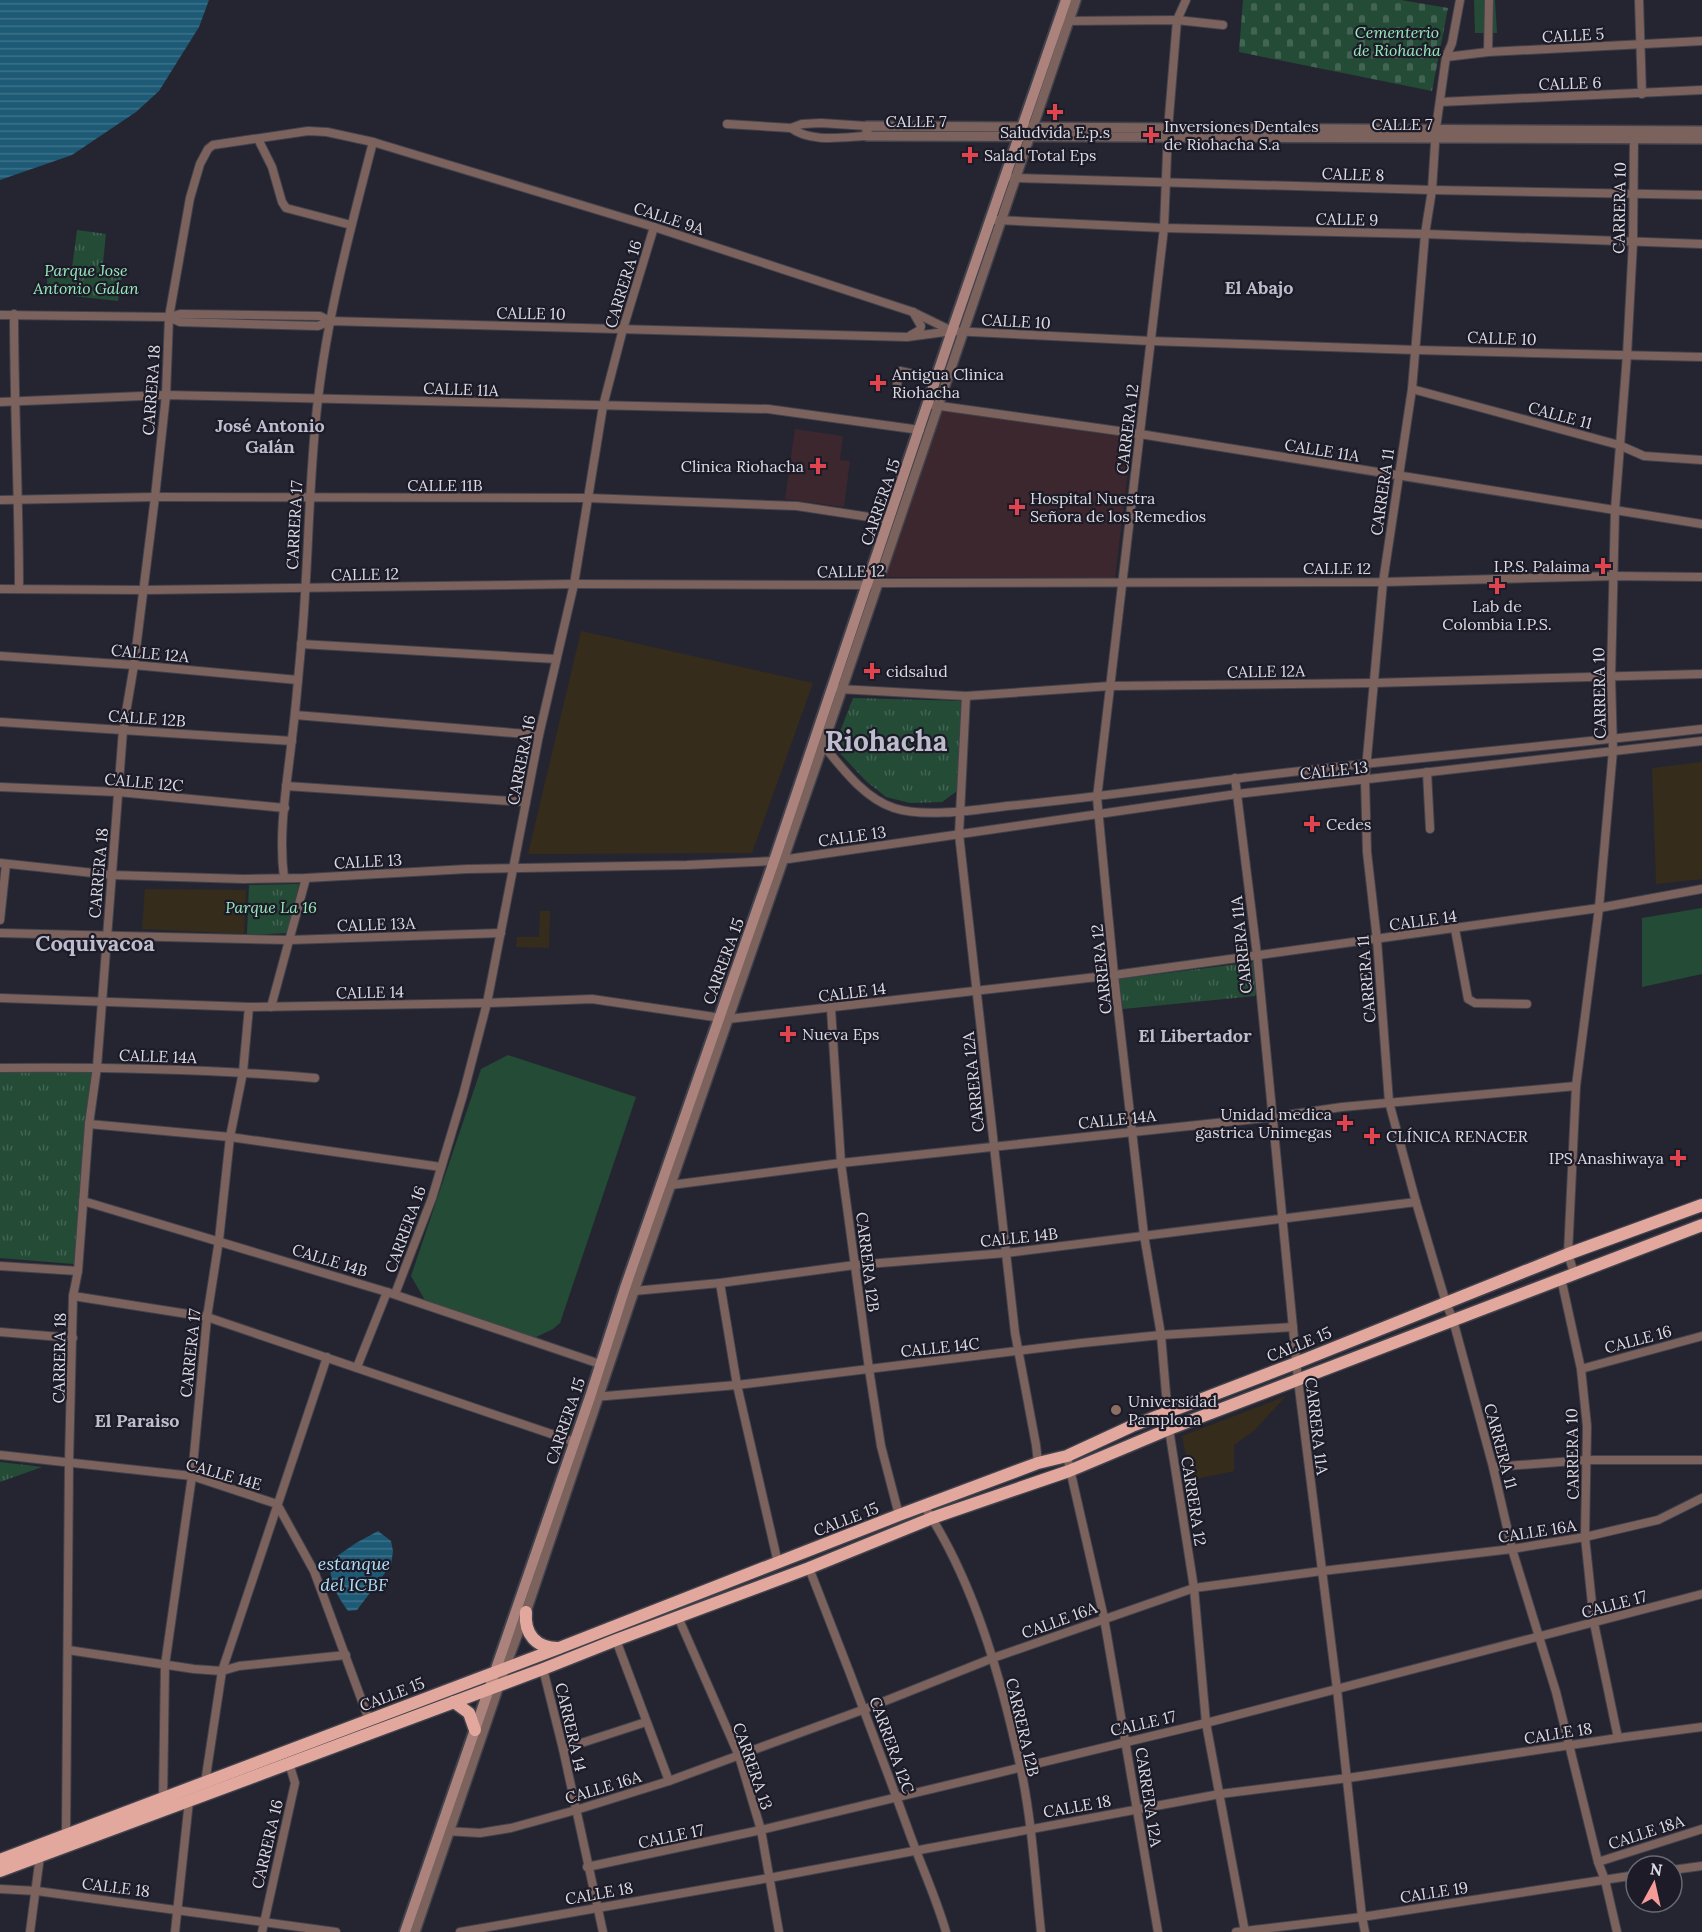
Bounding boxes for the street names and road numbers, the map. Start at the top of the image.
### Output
street label: CALLE 5 [1541,23,1605,47]
street label: CALLE 6 [1538,72,1602,94]
street label: CALLE 7 [885,111,947,131]
street label: CALLE 7 [1371,114,1433,134]
street label: CARRERA 10 [1608,162,1630,254]
street label: CALLE 8 [1321,163,1385,185]
street label: CALLE 9A [631,197,708,239]
street label: CALLE 9 [1315,208,1379,230]
street label: CARRERA 16 [600,237,646,331]
street label: CALLE 10 [496,302,566,324]
street label: CALLE 10 [981,309,1051,333]
street label: CALLE 10 [1467,327,1537,349]
street label: CARRERA 18 [138,344,164,436]
street label: CALLE 11A [423,378,500,400]
street label: CARRERA 12 [1112,383,1142,475]
street label: CALLE 11 [1526,397,1594,433]
street label: CALLE 11A [1283,434,1362,466]
street label: CARRERA 11 [1366,447,1398,537]
street label: CARRERA 15 [856,456,904,548]
street label: CALLE 11B [407,475,483,495]
street label: CARRERA 17 [282,479,306,570]
street label: CALLE 12 [1303,558,1371,578]
street label: CALLE 12 [817,560,885,582]
street label: CALLE 12 [331,563,399,585]
street label: CALLE 12A [110,640,191,666]
street label: CARRERA 10 [1588,647,1610,739]
street label: CALLE 12A [1227,660,1306,682]
street label: CALLE 12B [107,705,187,731]
street label: CARRERA 16 [502,713,540,807]
street label: CALLE 13 [1299,756,1369,784]
street label: CALLE 12C [104,769,184,795]
street label: CALLE 13 [817,821,887,851]
street label: CARRERA 18 [84,827,112,919]
street label: CALLE 13 [333,849,403,873]
street label: CARRERA 11A [1226,894,1256,995]
street label: CALLE 14 [1388,905,1458,935]
street label: CALLE 13A [336,913,417,935]
street label: CARRERA 15 [698,915,748,1007]
street label: CARRERA 12 [1086,923,1116,1015]
street label: CARRERA 11 [1352,934,1380,1024]
street label: CALLE 14 [817,978,887,1006]
street label: CALLE 14 [336,981,405,1003]
street label: CARRERA 12A [958,1030,988,1133]
street label: CALLE 14A [119,1045,198,1067]
street label: CALLE 14A [1077,1105,1158,1133]
street label: CARRERA 16 [380,1183,430,1275]
street label: CARRERA 12B [852,1211,884,1313]
street label: CALLE 14B [979,1223,1059,1251]
street label: CALLE 14B [290,1239,370,1281]
street label: CARRERA 17 [175,1307,205,1398]
street label: CARRERA 18 [48,1312,70,1404]
street label: CALLE 16 [1602,1320,1674,1358]
street label: CALLE 15 [1264,1322,1334,1366]
street label: CALLE 14C [899,1333,981,1361]
street label: CARRERA 15 [541,1375,589,1467]
street label: CARRERA 11A [1301,1376,1333,1477]
street label: CARRERA 11 [1480,1401,1522,1491]
street label: CARRERA 10 [1561,1408,1583,1500]
street label: CALLE 14E [184,1454,264,1494]
street label: CARRERA 12 [1177,1455,1211,1547]
street label: CALLE 15 [811,1497,881,1541]
street label: CALLE 16A [1497,1515,1578,1547]
street label: CALLE 17 [1579,1586,1649,1622]
street label: CALLE 16A [1019,1597,1100,1643]
street label: CALLE 15 [357,1672,427,1716]
street label: CARRERA 12B [1002,1676,1044,1778]
street label: CARRERA 14 [551,1681,591,1774]
street label: CARRERA 12C [865,1694,919,1796]
street label: CALLE 17 [1108,1706,1178,1740]
street label: CALLE 18 [1523,1718,1593,1748]
street label: CARRERA 13 [729,1720,777,1812]
street label: CARRERA 12A [1131,1746,1167,1849]
street label: CALLE 16A [562,1766,645,1808]
street label: CALLE 18 [1042,1790,1112,1822]
street label: CARRERA 16 [247,1797,287,1891]
street label: CALLE 18A [1606,1810,1687,1854]
street label: CALLE 17 [636,1819,706,1853]
street label: CALLE 18 [81,1873,151,1901]
street label: CALLE 18 [564,1877,634,1909]
street label: CALLE 19 [1398,1877,1470,1907]

